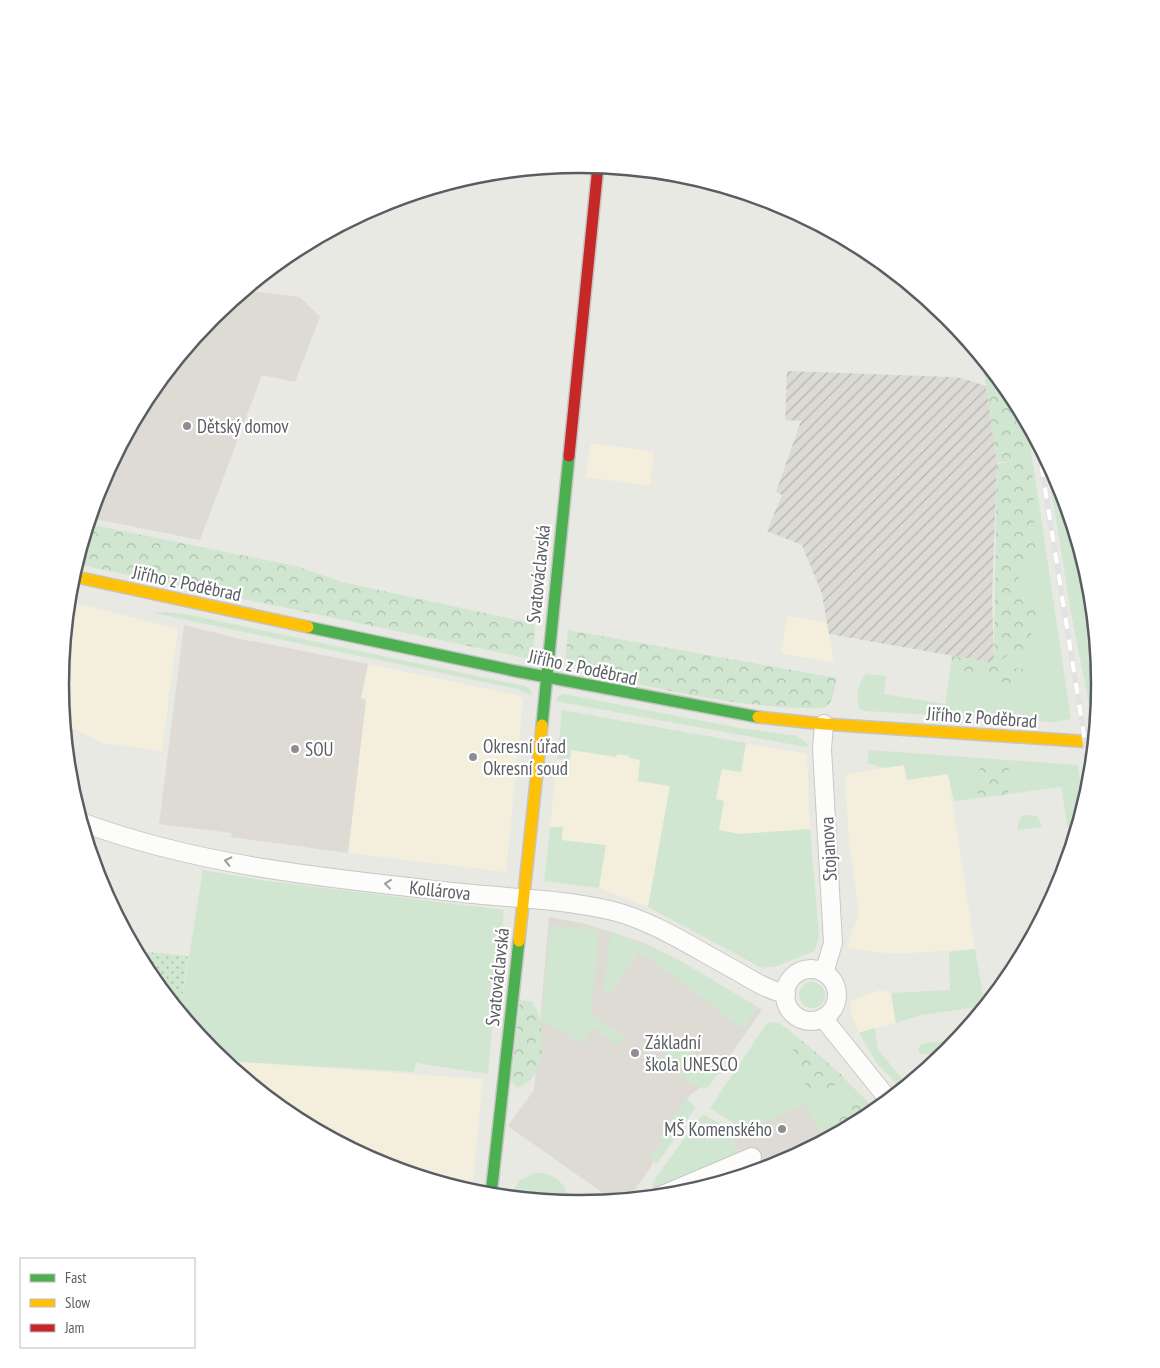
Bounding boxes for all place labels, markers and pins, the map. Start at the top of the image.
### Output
place label: Dětský domov [197,414,289,438]
marker: Dětský domov [181,420,193,432]
place label: Okresní úřad Okresní soud [483,734,568,780]
place label: SOU [305,737,333,761]
marker: SOU [289,743,301,755]
marker: Okresní úřad Okresní soud [467,751,479,763]
place label: Základní škola UNESCO [645,1030,738,1076]
marker: Základní škola UNESCO [629,1047,641,1059]
place label: MŠ Komenského [664,1117,772,1141]
marker: MŠ Komenského [776,1123,788,1135]

